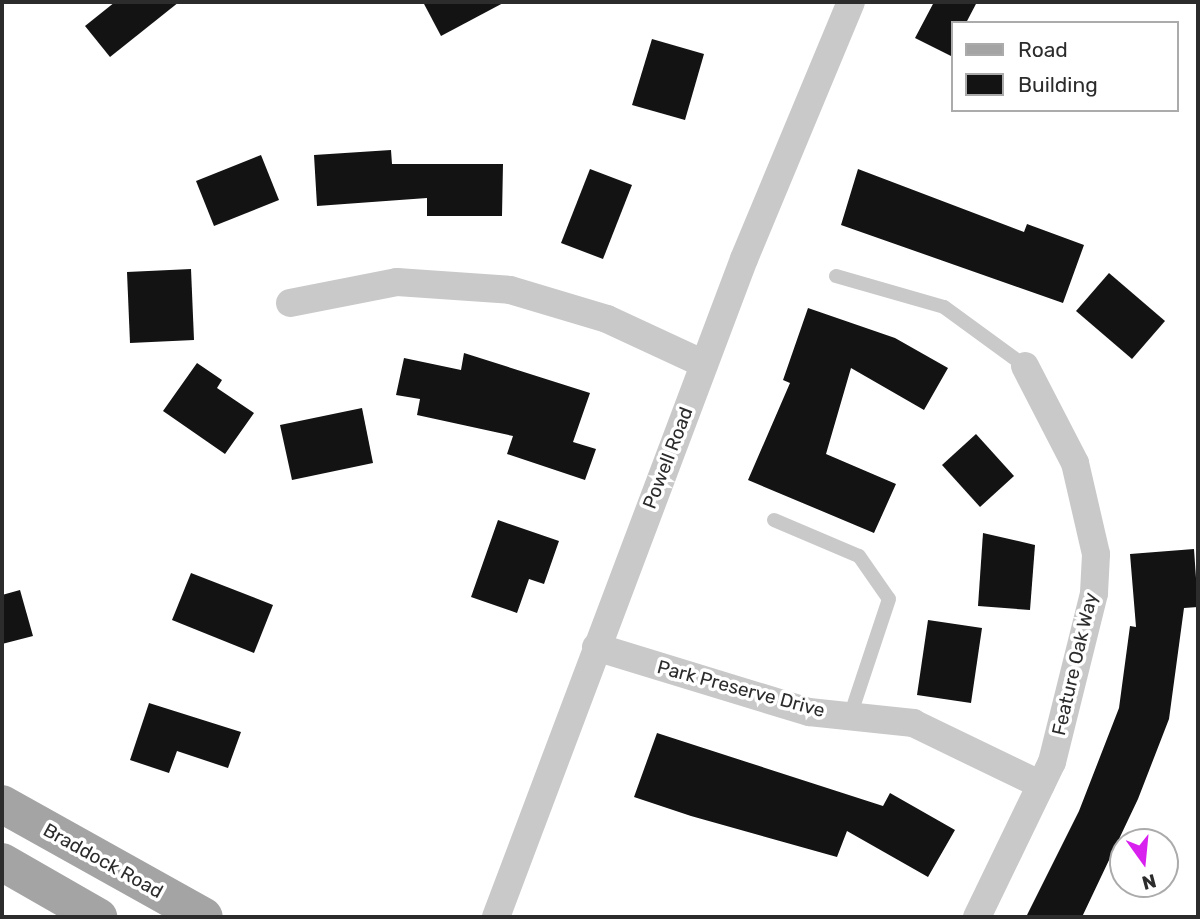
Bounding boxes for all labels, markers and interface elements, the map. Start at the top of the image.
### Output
legend [951,21,1179,112]
text: Road [1018,37,1068,62]
text: Building [1018,72,1098,97]
street label: Powell Road [638,404,698,512]
street label: Feature Oak Way [1047,590,1103,738]
street label: Park Preserve Drive [655,656,827,722]
street label: Braddock Road [39,819,167,903]
north arrow [1109,828,1179,898]
text: N [1139,869,1159,895]

